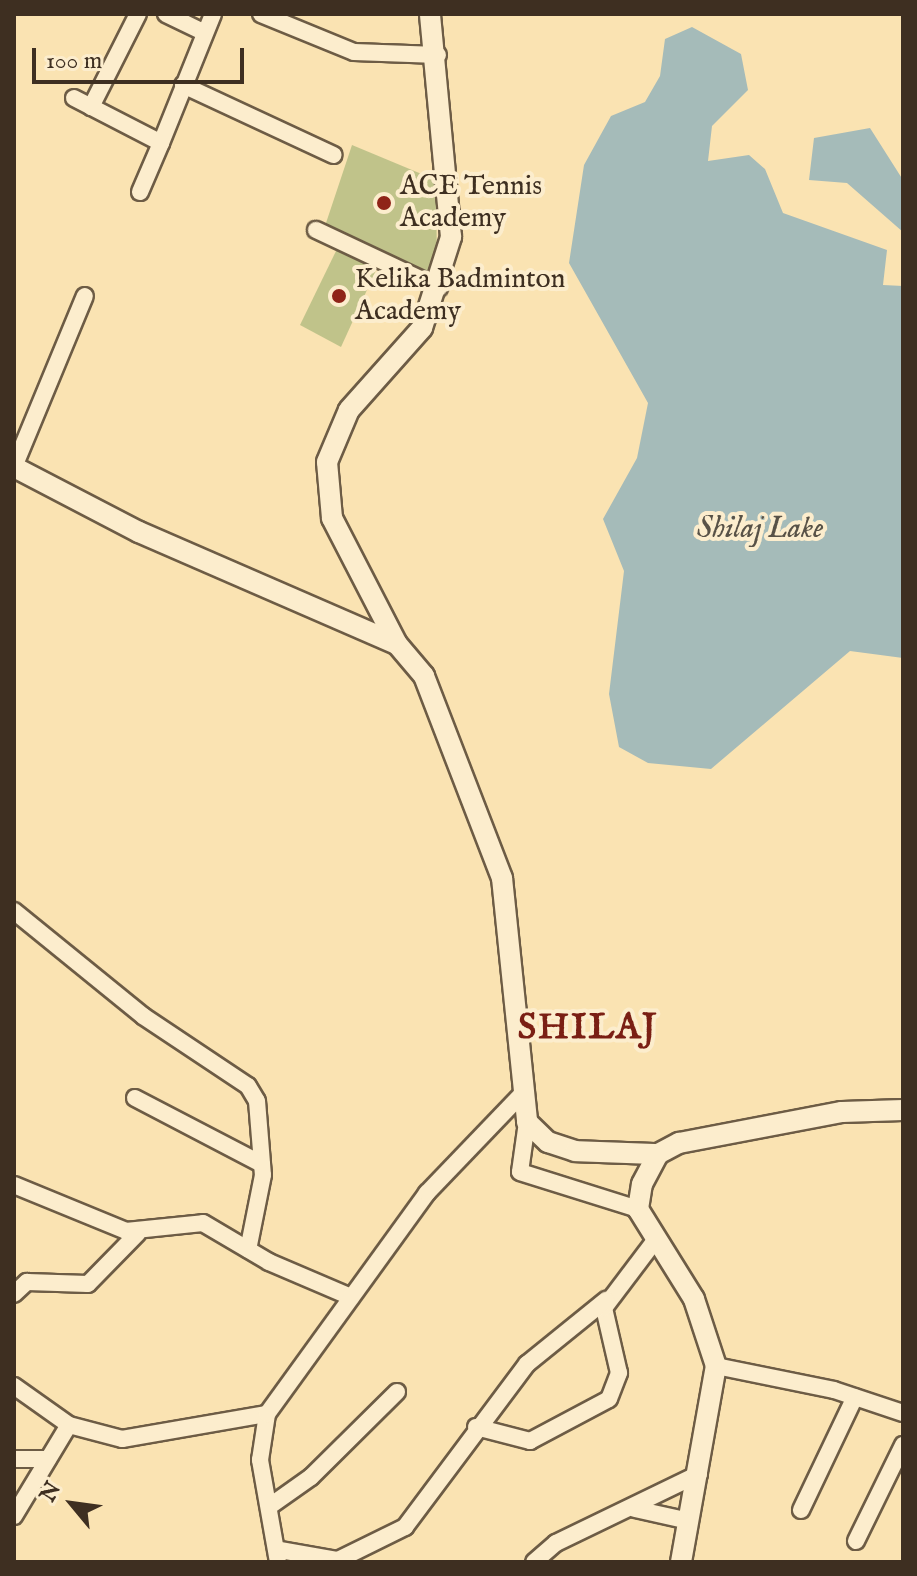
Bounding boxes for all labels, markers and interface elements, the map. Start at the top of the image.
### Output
scale bar [36,32,248,82]
text: 100 m [46,46,102,77]
place label: ACE Tennis Academy [400,170,542,236]
marker: ACE Tennis Academy [375,194,393,212]
place label: Kelika Badminton Academy [355,263,565,329]
marker: Kelika Badminton Academy [330,287,348,305]
water label: Shilaj Lake [697,511,823,547]
district label: SHILAJ [518,1007,658,1051]
north arrow [32,1464,112,1544]
text: N [34,1477,68,1507]

